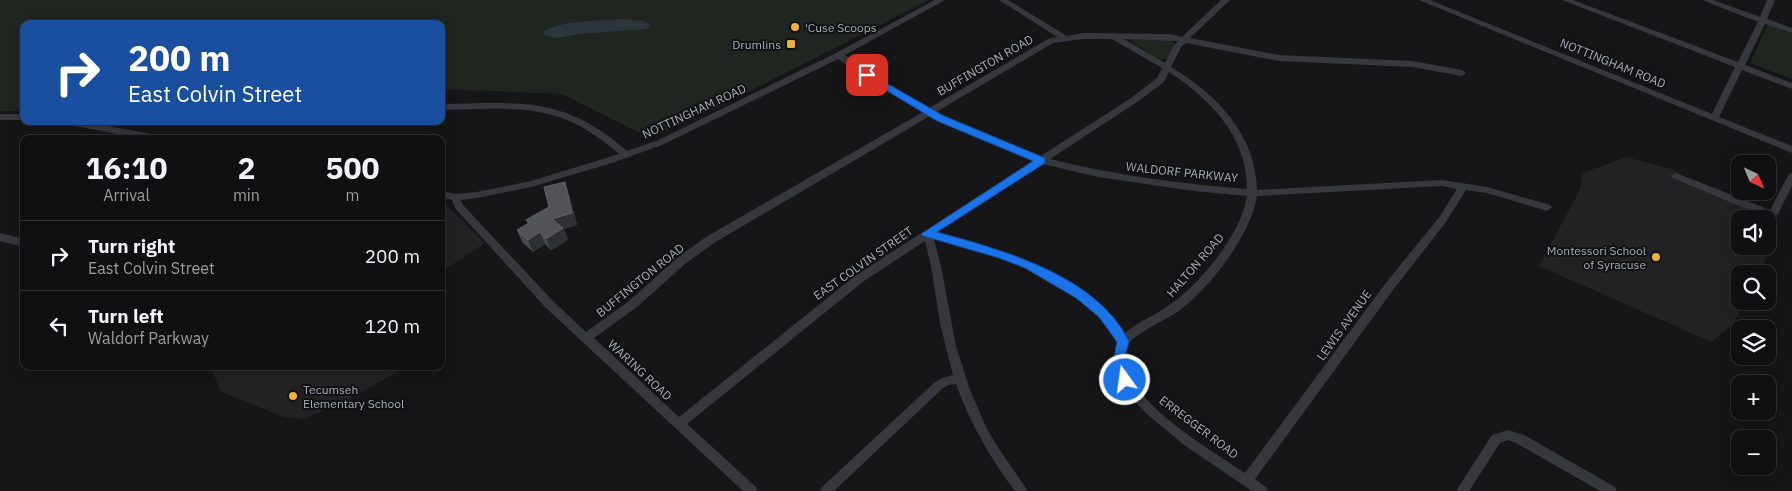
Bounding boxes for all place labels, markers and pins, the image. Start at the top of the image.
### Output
place label: 'Cuse Scoops [805,20,877,35]
marker: 'Cuse Scoops [789,21,801,33]
place label: Drumlins [732,37,781,52]
marker: Drumlins [785,38,797,50]
pin [846,54,888,96]
place label: Montessori School of Syracuse [1547,243,1646,272]
marker: Montessori School of Syracuse [1650,251,1662,263]
place label: Tecumseh Elementary School [303,382,404,411]
marker: Tecumseh Elementary School [287,390,299,402]

